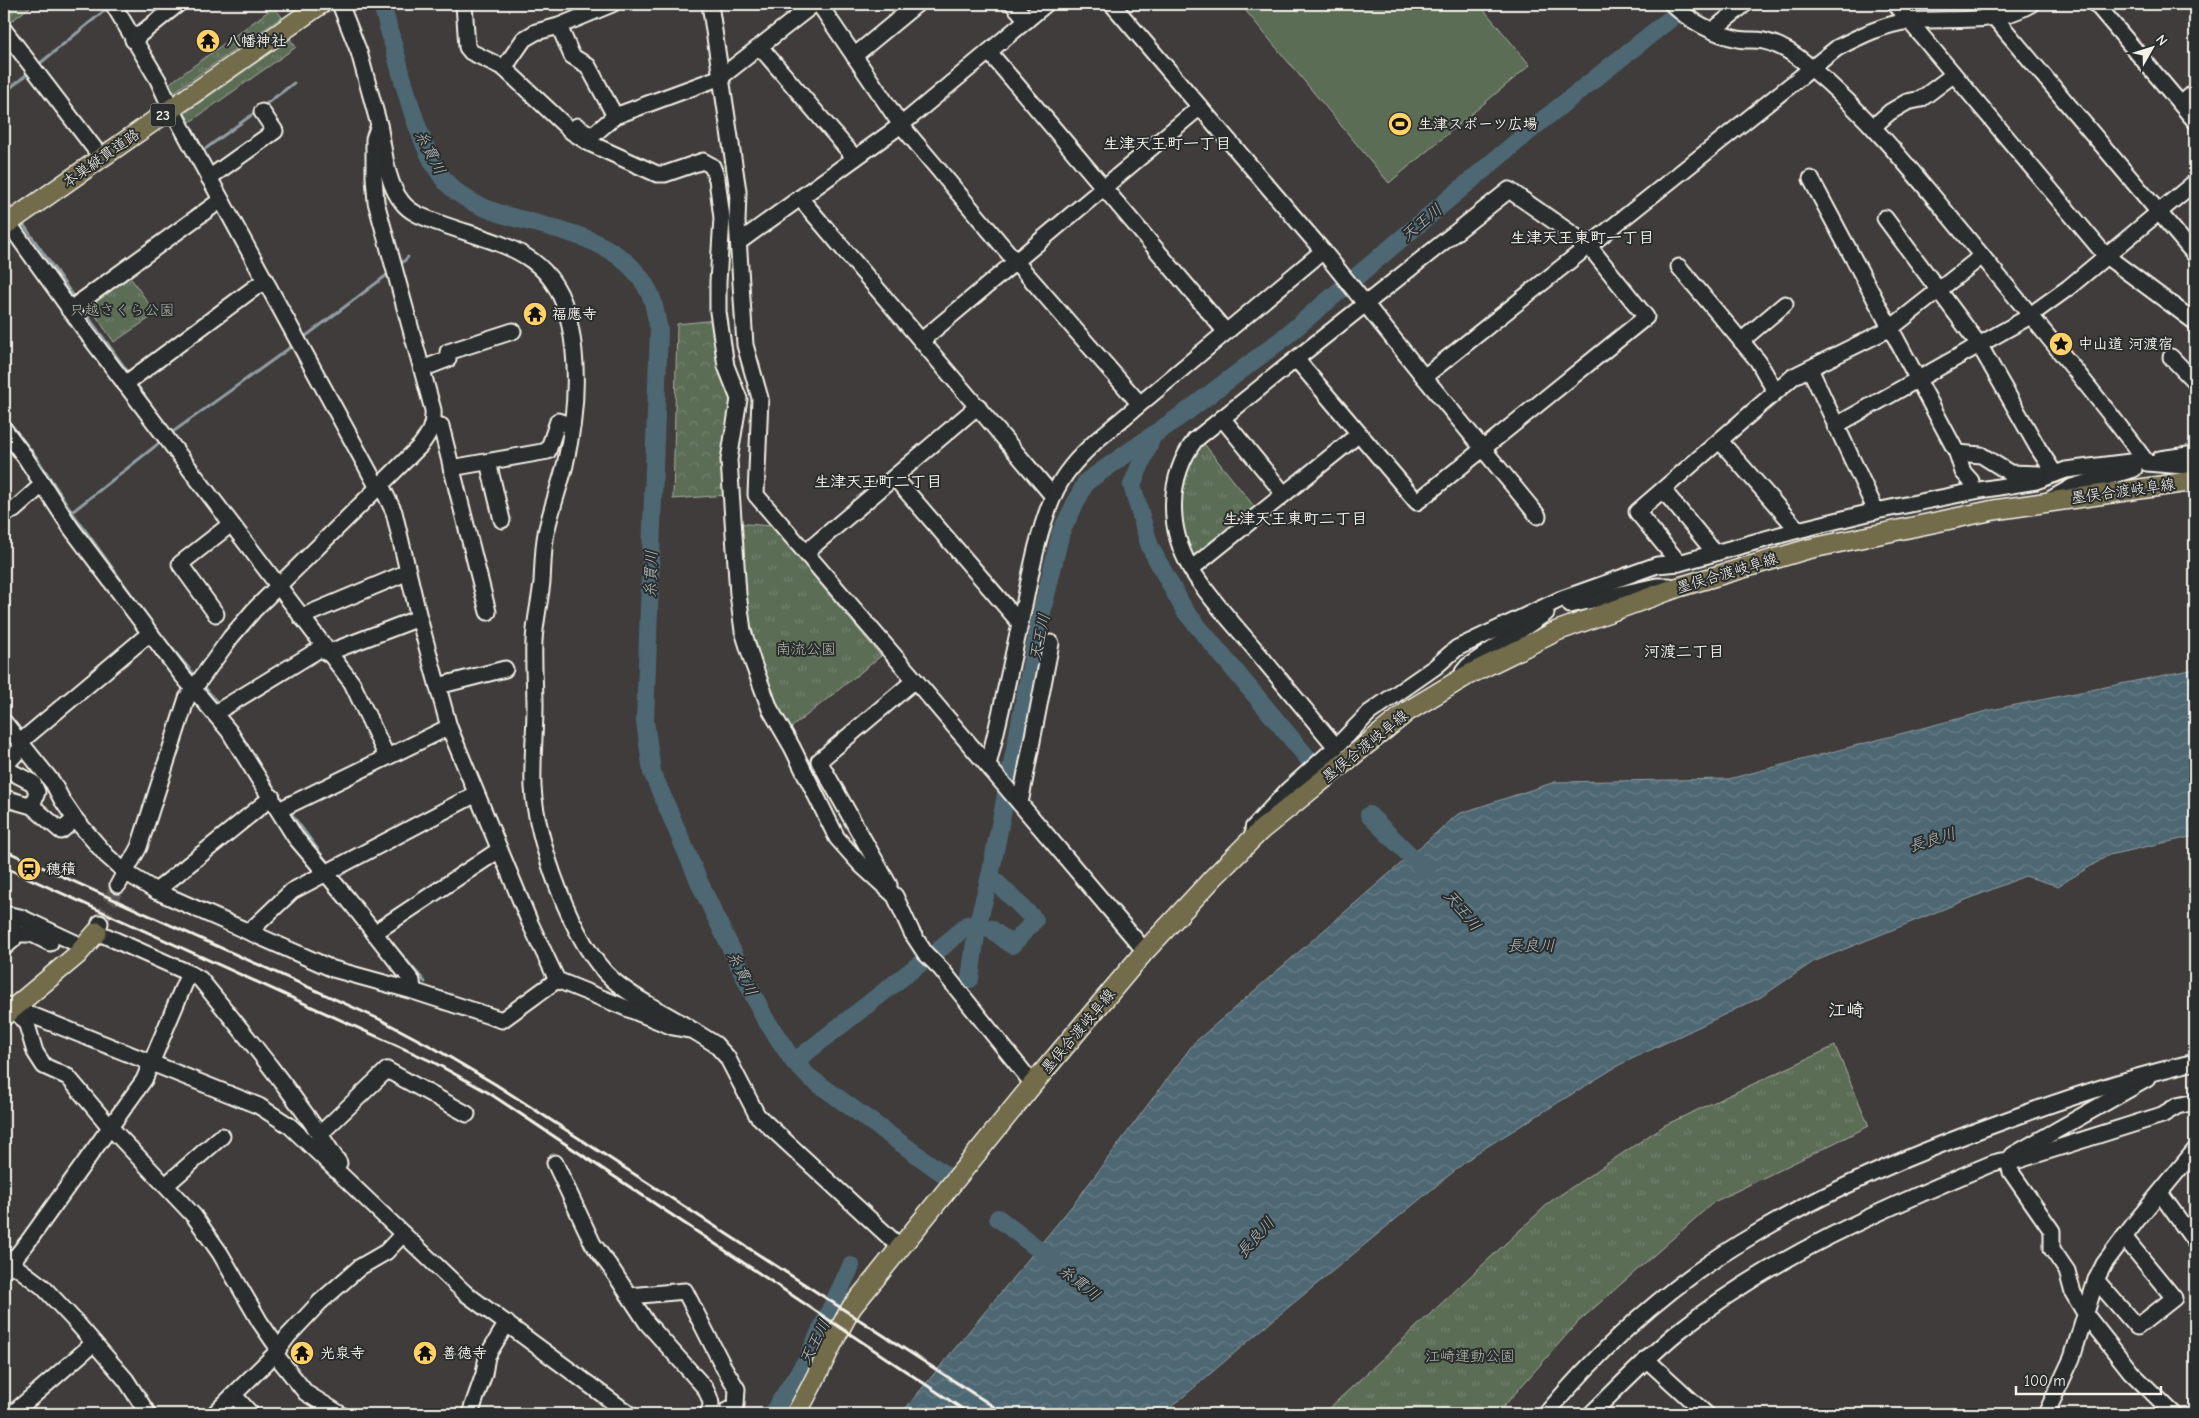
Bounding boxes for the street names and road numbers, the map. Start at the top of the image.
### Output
road number: 23 [150,104,176,126]
street label: 本巣縦貫道路 [59,125,143,191]
street label: 墨俣合渡岐阜線 [2070,475,2176,507]
street label: 墨俣合渡岐阜線 [1674,549,1780,597]
street label: 墨俣合渡岐阜線 [1319,706,1411,786]
street label: 墨俣合渡岐阜線 [1037,985,1119,1077]

